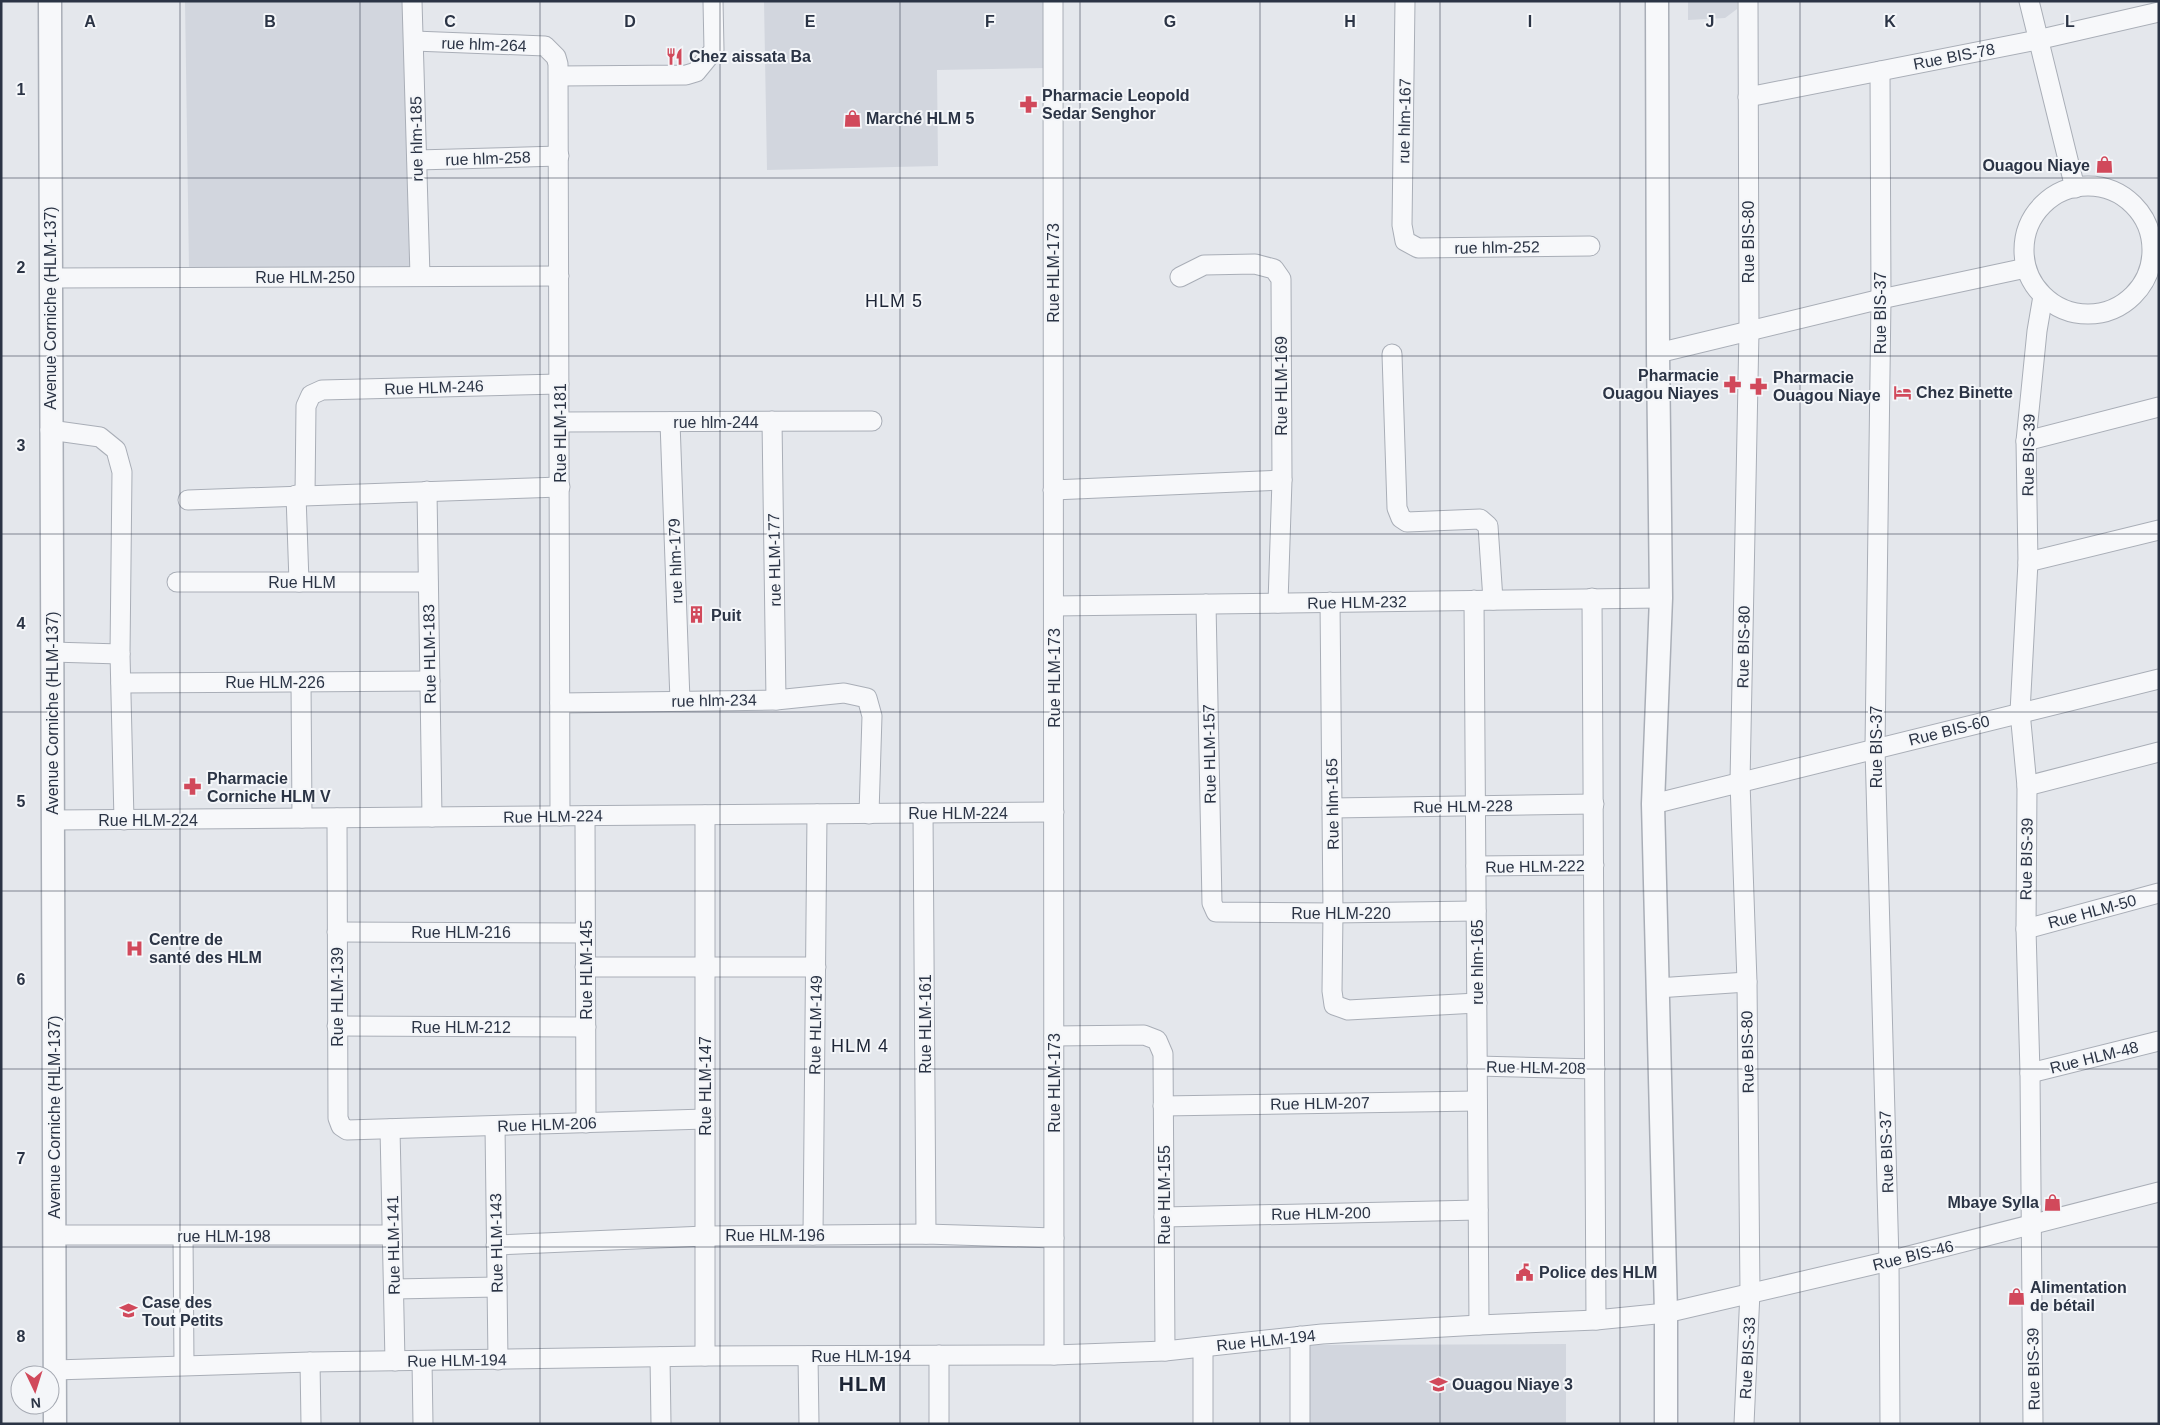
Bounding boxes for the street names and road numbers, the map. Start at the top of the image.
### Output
street label: rue hlm-264 [441,35,527,54]
street label: Rue BIS-78 [1912,40,1996,73]
street label: rue hlm-167 [1395,78,1414,164]
street label: rue hlm-185 [407,96,426,182]
street label: rue hlm-258 [445,149,531,168]
street label: Rue BIS-80 [1740,201,1757,283]
street label: Avenue Corniche (HLM-137) [42,206,59,410]
street label: Rue HLM-173 [1045,223,1062,323]
street label: rue hlm-252 [1454,238,1540,257]
street label: Rue HLM-250 [255,269,355,286]
street label: Rue BIS-37 [1872,272,1889,354]
street label: Rue HLM-169 [1273,336,1290,436]
street label: Rue HLM-246 [384,377,484,398]
street label: Rue HLM-181 [552,383,569,483]
street label: Rue BIS-39 [2019,413,2038,497]
street label: rue hlm-244 [673,414,759,431]
street label: rue HLM-177 [765,513,784,607]
street label: rue hlm-179 [666,518,685,604]
street label: Rue HLM [268,574,336,591]
street label: Rue HLM-232 [1307,593,1407,612]
street label: Rue HLM-183 [420,604,439,704]
street label: Rue BIS-80 [1734,605,1753,689]
street label: Avenue Corniche (HLM-137) [44,611,61,815]
street label: Rue HLM-173 [1046,628,1063,728]
street label: Rue HLM-226 [225,674,325,691]
street label: rue hlm-234 [671,691,757,710]
street label: Rue HLM-157 [1200,704,1219,804]
street label: Rue BIS-37 [1868,706,1885,788]
street label: Rue BIS-60 [1907,712,1991,749]
street label: Rue hlm-165 [1323,758,1342,850]
street label: Rue HLM-228 [1413,797,1513,816]
street label: Rue HLM-224 [908,805,1008,822]
street label: Rue HLM-224 [503,807,603,826]
street label: Rue HLM-224 [98,812,198,829]
street label: Rue BIS-39 [2017,817,2036,901]
street label: Rue HLM-222 [1485,857,1585,876]
street label: Rue HLM-50 [2046,892,2138,931]
street label: Rue HLM-220 [1291,905,1391,922]
street label: rue hlm-165 [1469,919,1486,1005]
street label: Rue HLM-145 [578,920,595,1020]
street label: Rue HLM-216 [411,924,511,941]
street label: Rue HLM-139 [329,947,346,1047]
street label: Rue HLM-161 [917,974,934,1074]
street label: Rue HLM-149 [806,975,825,1075]
street label: Rue BIS-80 [1738,1010,1757,1093]
street label: Avenue Corniche (HLM-137) [46,1015,63,1219]
street label: Rue HLM-212 [411,1019,511,1036]
street label: Rue HLM-173 [1046,1033,1063,1133]
street label: Rue HLM-147 [697,1036,714,1136]
street label: Rue HLM-48 [2048,1038,2140,1077]
street label: Rue HLM-208 [1486,1058,1586,1077]
street label: Rue HLM-207 [1270,1094,1370,1113]
street label: Rue BIS-37 [1877,1110,1896,1194]
street label: Rue HLM-206 [497,1114,597,1135]
street label: Rue HLM-155 [1156,1145,1173,1245]
street label: Rue HLM-143 [487,1193,506,1293]
street label: Rue HLM-141 [384,1195,403,1295]
street label: Rue HLM-200 [1271,1204,1371,1223]
street label: Rue HLM-196 [725,1227,825,1244]
street label: rue HLM-198 [177,1228,271,1245]
street label: Rue BIS-46 [1871,1237,1955,1274]
street label: Rue BIS-33 [1737,1316,1758,1400]
street label: Rue HLM-194 [1216,1327,1317,1354]
street label: Rue BIS-39 [2024,1327,2043,1410]
street label: Rue HLM-194 [811,1348,911,1365]
street label: Rue HLM-194 [407,1351,507,1370]

